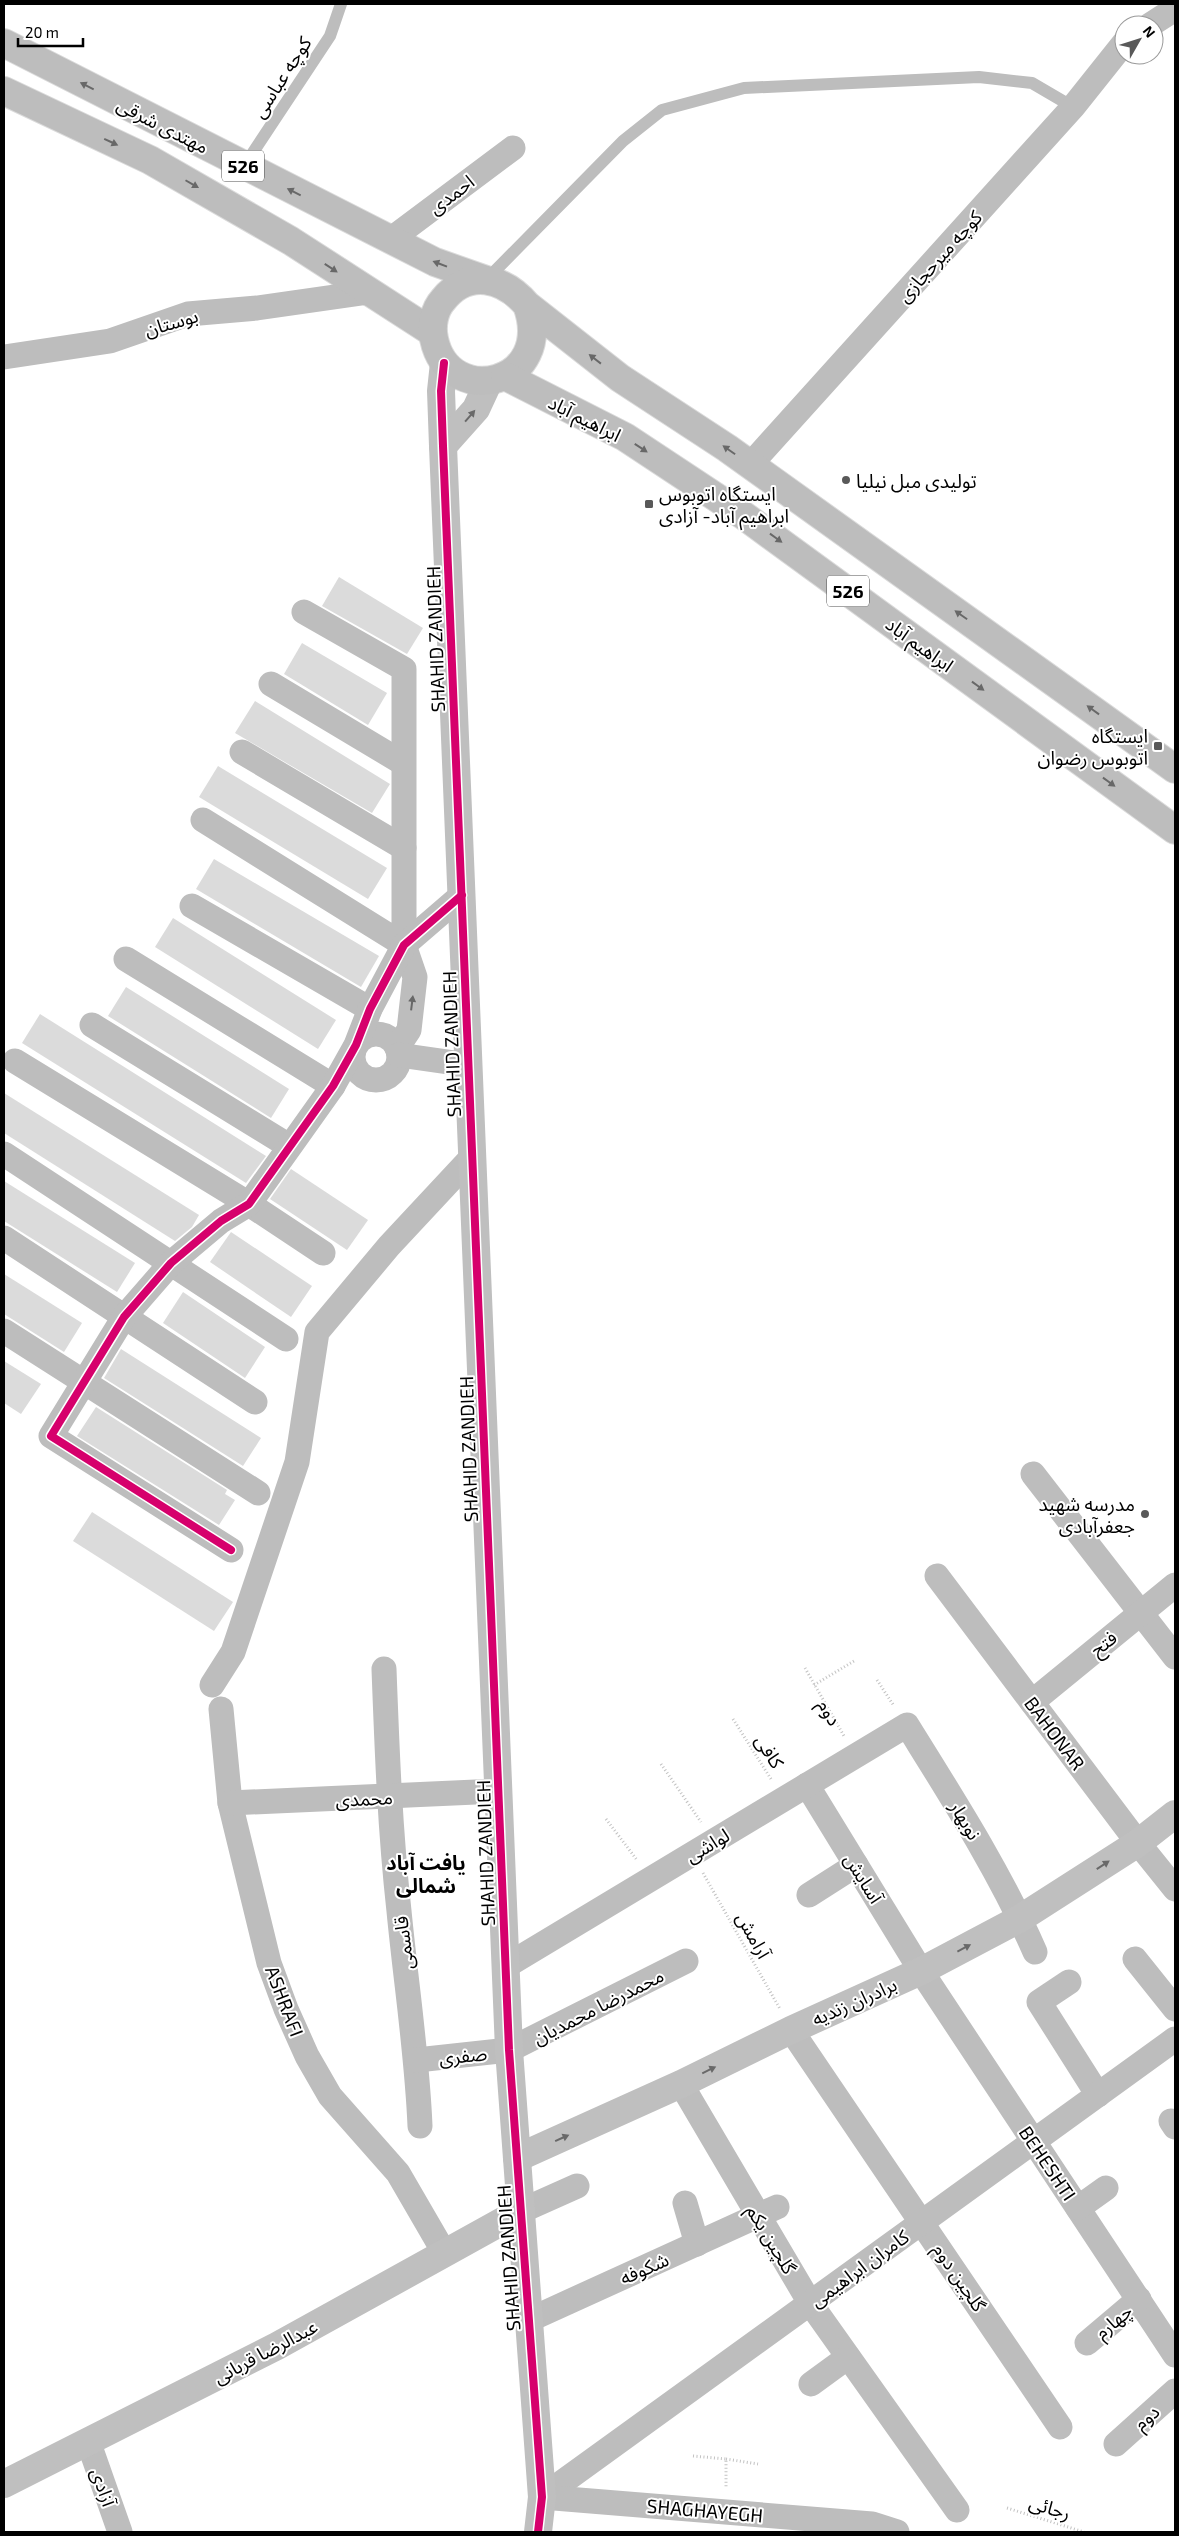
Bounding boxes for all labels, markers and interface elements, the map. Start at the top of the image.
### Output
scale bar [18,15,82,47]
north arrow [1114,15,1164,65]
text: N [1140,22,1159,41]
text: 20 m [25,23,59,41]
street label: کوچه عباسی [246,31,318,123]
one-way arrow [80,82,94,90]
street label: مهتدی شرقی [113,92,213,159]
one-way arrow [104,138,118,146]
road number: 526 [222,150,264,182]
street label: احمدی [424,169,478,219]
one-way arrow [185,180,199,189]
one-way arrow [287,188,301,196]
street label: کوچه میرحجازی [892,205,989,308]
one-way arrow [433,259,447,267]
one-way arrow [325,263,338,272]
street label: بوستان [142,303,201,342]
one-way arrow [588,353,601,364]
street label: ابراهیم آباد [543,390,625,450]
one-way arrow [464,409,475,422]
one-way arrow [634,443,648,452]
one-way arrow [722,445,736,455]
place label: تولیدی مبل نیلیا [856,469,977,493]
marker: تولیدی مبل نیلیا [840,474,852,486]
place label: ایستگاه اتوبوس ابراهیم آباد- آزادی [659,482,789,531]
marker: ایستگاه اتوبوس ابراهیم آباد- آزادی [643,498,655,510]
one-way arrow [769,533,783,543]
street label: SHAHID ZANDIEH [421,565,449,713]
road number: 526 [827,576,869,606]
one-way arrow [954,610,968,620]
street label: ابراهیم آباد [879,612,958,680]
one-way arrow [971,681,985,691]
one-way arrow [1087,704,1100,715]
place label: ایستگاه اتوبوس رضوان [1037,724,1148,770]
marker: ایستگاه اتوبوس رضوان [1152,740,1164,752]
one-way arrow [1102,777,1116,787]
street label: SHAHID ZANDIEH [437,970,465,1118]
one-way arrow [408,995,416,1011]
street label: SHAHID ZANDIEH [454,1375,482,1523]
place label: مدرسه شهید جعفرآبادی [1038,1492,1135,1538]
marker: مدرسه شهید جعفرآبادی [1139,1508,1151,1520]
street label: فتح [1085,1625,1124,1664]
street label: BAHONAR [1020,1692,1090,1774]
street label: دوم [810,1695,847,1731]
street label: کافی [750,1730,790,1774]
street label: SHAHID ZANDIEH [471,1779,499,1927]
street label: محمدی [335,1785,393,1811]
street label: نوبهار [944,1796,987,1844]
street label: لواشی [681,1823,734,1868]
street label: آسایش [839,1849,889,1909]
district label: یافت آباد شمالی [386,1850,466,1898]
one-way arrow [1097,1860,1110,1870]
street label: آرامش [731,1908,777,1964]
street label: قاسمی [388,1915,419,1971]
one-way arrow [957,1944,971,1952]
street label: ASHRAFI [261,1962,309,2040]
street label: محمدرضا محمدیان [529,1963,668,2050]
street label: برادران زندیه [808,1972,900,2031]
street label: صفری [438,2041,488,2070]
one-way arrow [702,2066,717,2074]
street label: BEHESHTI [1015,2121,1081,2205]
one-way arrow [555,2133,569,2141]
street label: SHAHID ZANDIEH [491,2184,525,2332]
street label: گلچین یکم [739,2200,802,2281]
street label: کامران ابراهیمی [805,2224,914,2312]
street label: گلچین دوم [925,2238,992,2319]
street label: شکوفه [616,2247,672,2290]
street label: چهارم [1090,2299,1139,2346]
street label: عبدالرضا قربانی [209,2314,322,2389]
street label: دوم [1128,2399,1166,2437]
street label: آزادی [86,2465,122,2511]
street label: رجائی [1026,2490,1073,2525]
street label: SHAGHAYEGH [646,2493,764,2527]

